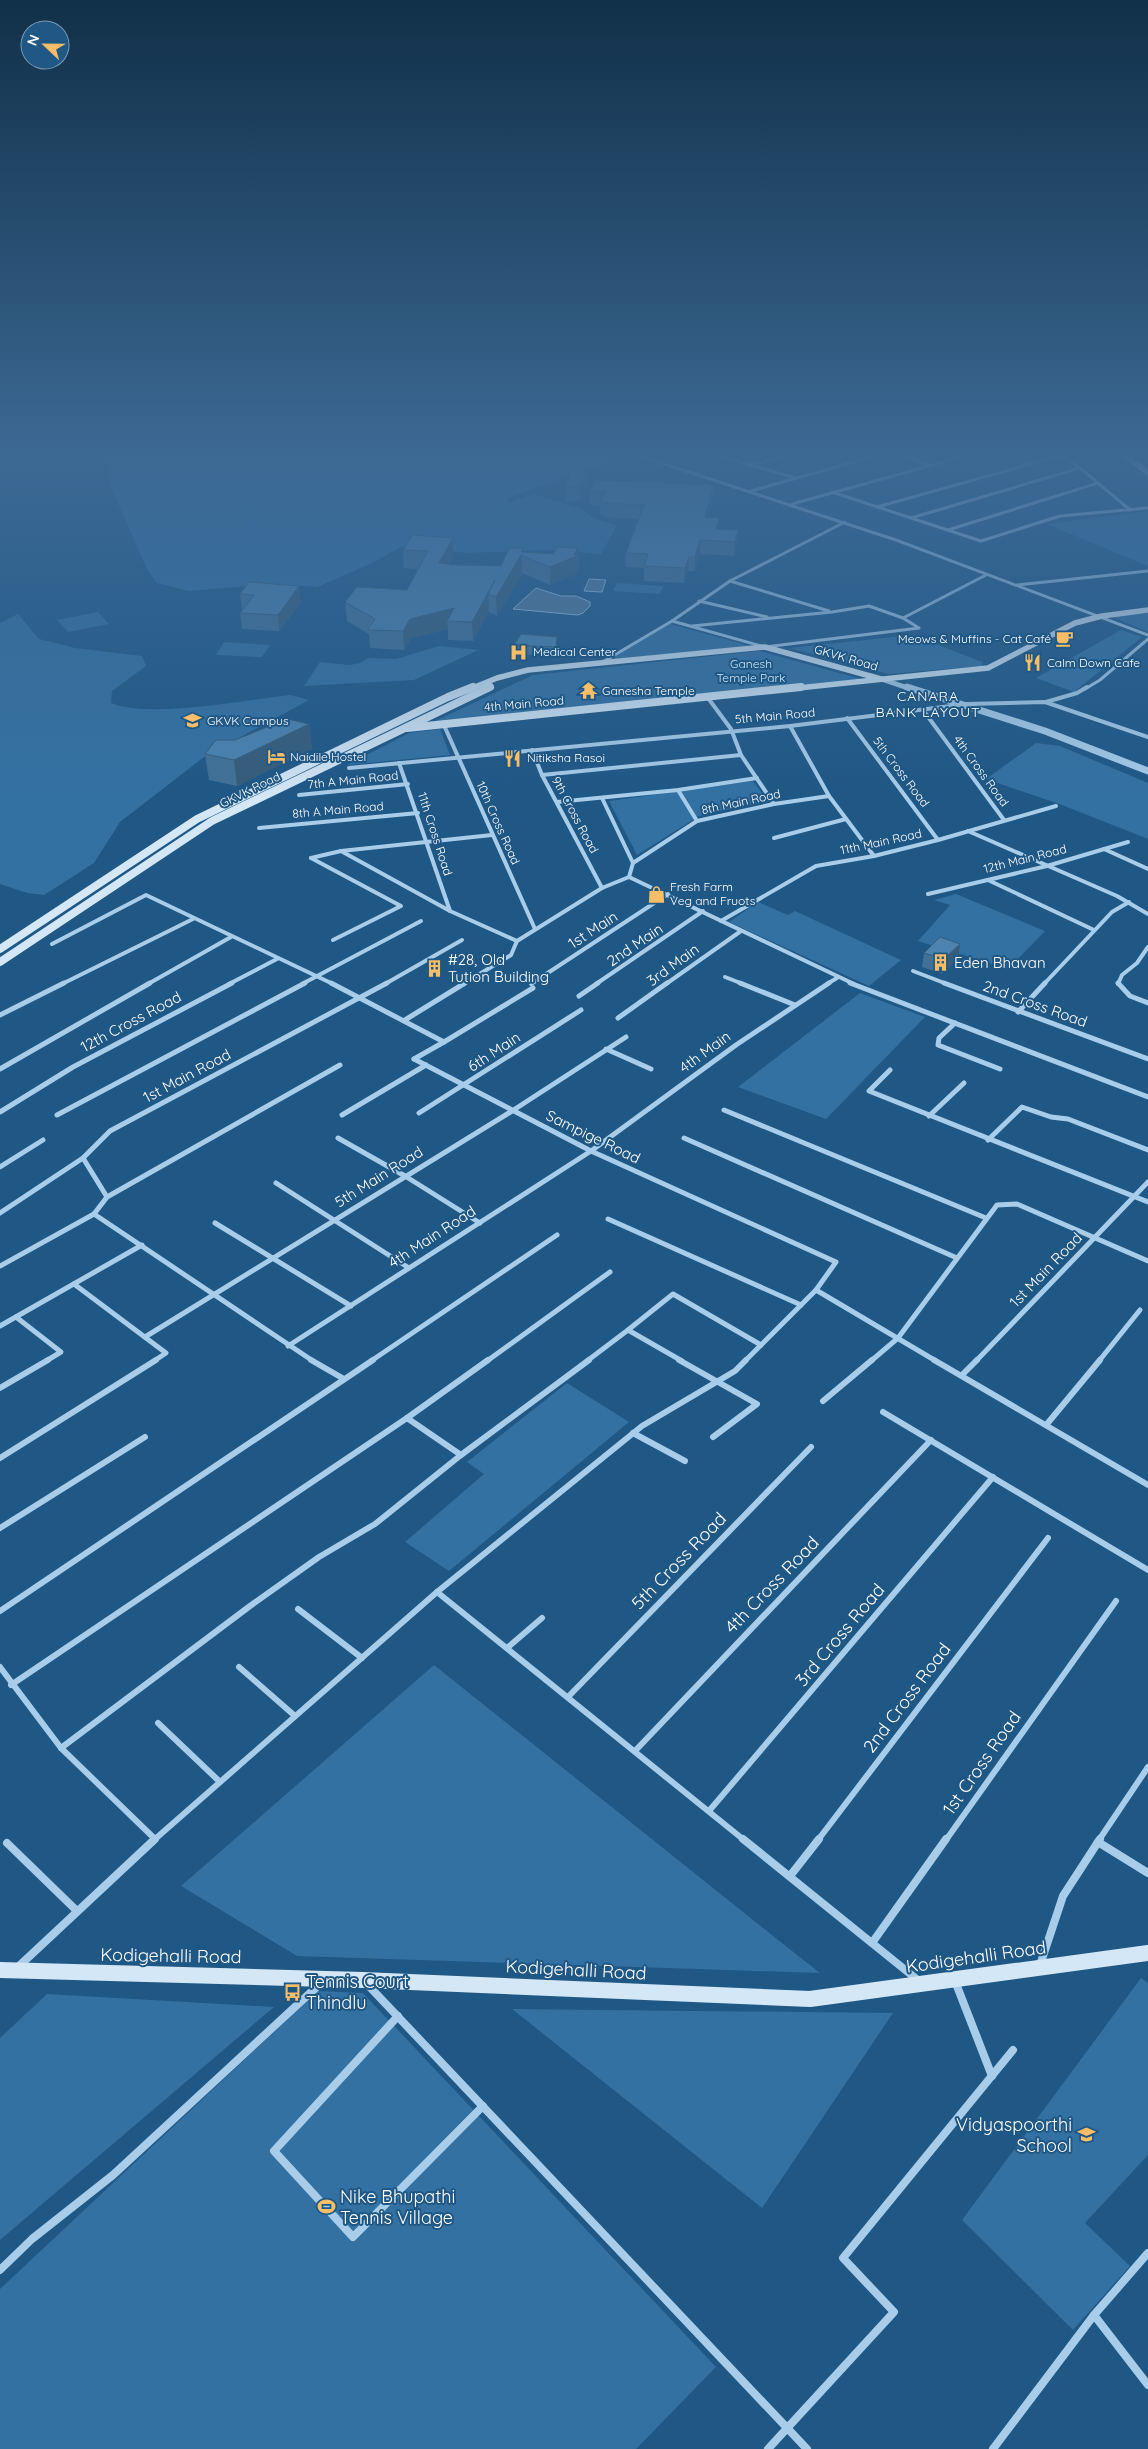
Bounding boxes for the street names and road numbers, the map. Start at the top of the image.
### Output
street label: GKVK Road [813,641,880,674]
street label: 4th Main Road [483,693,565,714]
street label: 5th Main Road [734,705,816,726]
street label: 4th Cross Road [951,732,1012,809]
street label: 5th Cross Road [870,733,933,810]
street label: 7th A Main Road [307,767,399,792]
street label: GKVK Road [217,768,283,811]
street label: 9th Cross Road [549,774,602,856]
street label: 10th Cross Road [473,779,524,867]
street label: 8th Main Road [700,786,782,817]
street label: 11th Cross Road [415,790,456,877]
street label: 8th A Main Road [292,798,384,821]
street label: 11th Main Road [839,826,923,857]
street label: 12th Main Road [982,841,1068,876]
street label: 1st Main [564,907,621,953]
street label: 2nd Main [603,919,666,970]
street label: 3rd Main [643,939,703,990]
street label: 2nd Cross Road [980,976,1090,1031]
street label: 12th Cross Road [77,987,184,1056]
street label: 4th Main [675,1027,734,1077]
street label: 6th Main [464,1028,524,1076]
street label: 1st Main Road [140,1045,234,1107]
street label: Sampige Road [543,1106,643,1168]
street label: 5th Main Road [331,1142,426,1211]
street label: 4th Main Road [384,1201,479,1272]
street label: 1st Main Road [1005,1228,1086,1311]
street label: 5th Cross Road [626,1507,731,1614]
street label: 4th Cross Road [719,1531,824,1638]
street label: 3rd Cross Road [790,1578,889,1691]
street label: 2nd Cross Road [858,1638,955,1757]
street label: 1st Cross Road [937,1706,1026,1819]
street label: Kodigehalli Road [904,1935,1047,1978]
street label: Kodigehalli Road [100,1943,242,1968]
street label: Kodigehalli Road [505,1954,647,1985]

